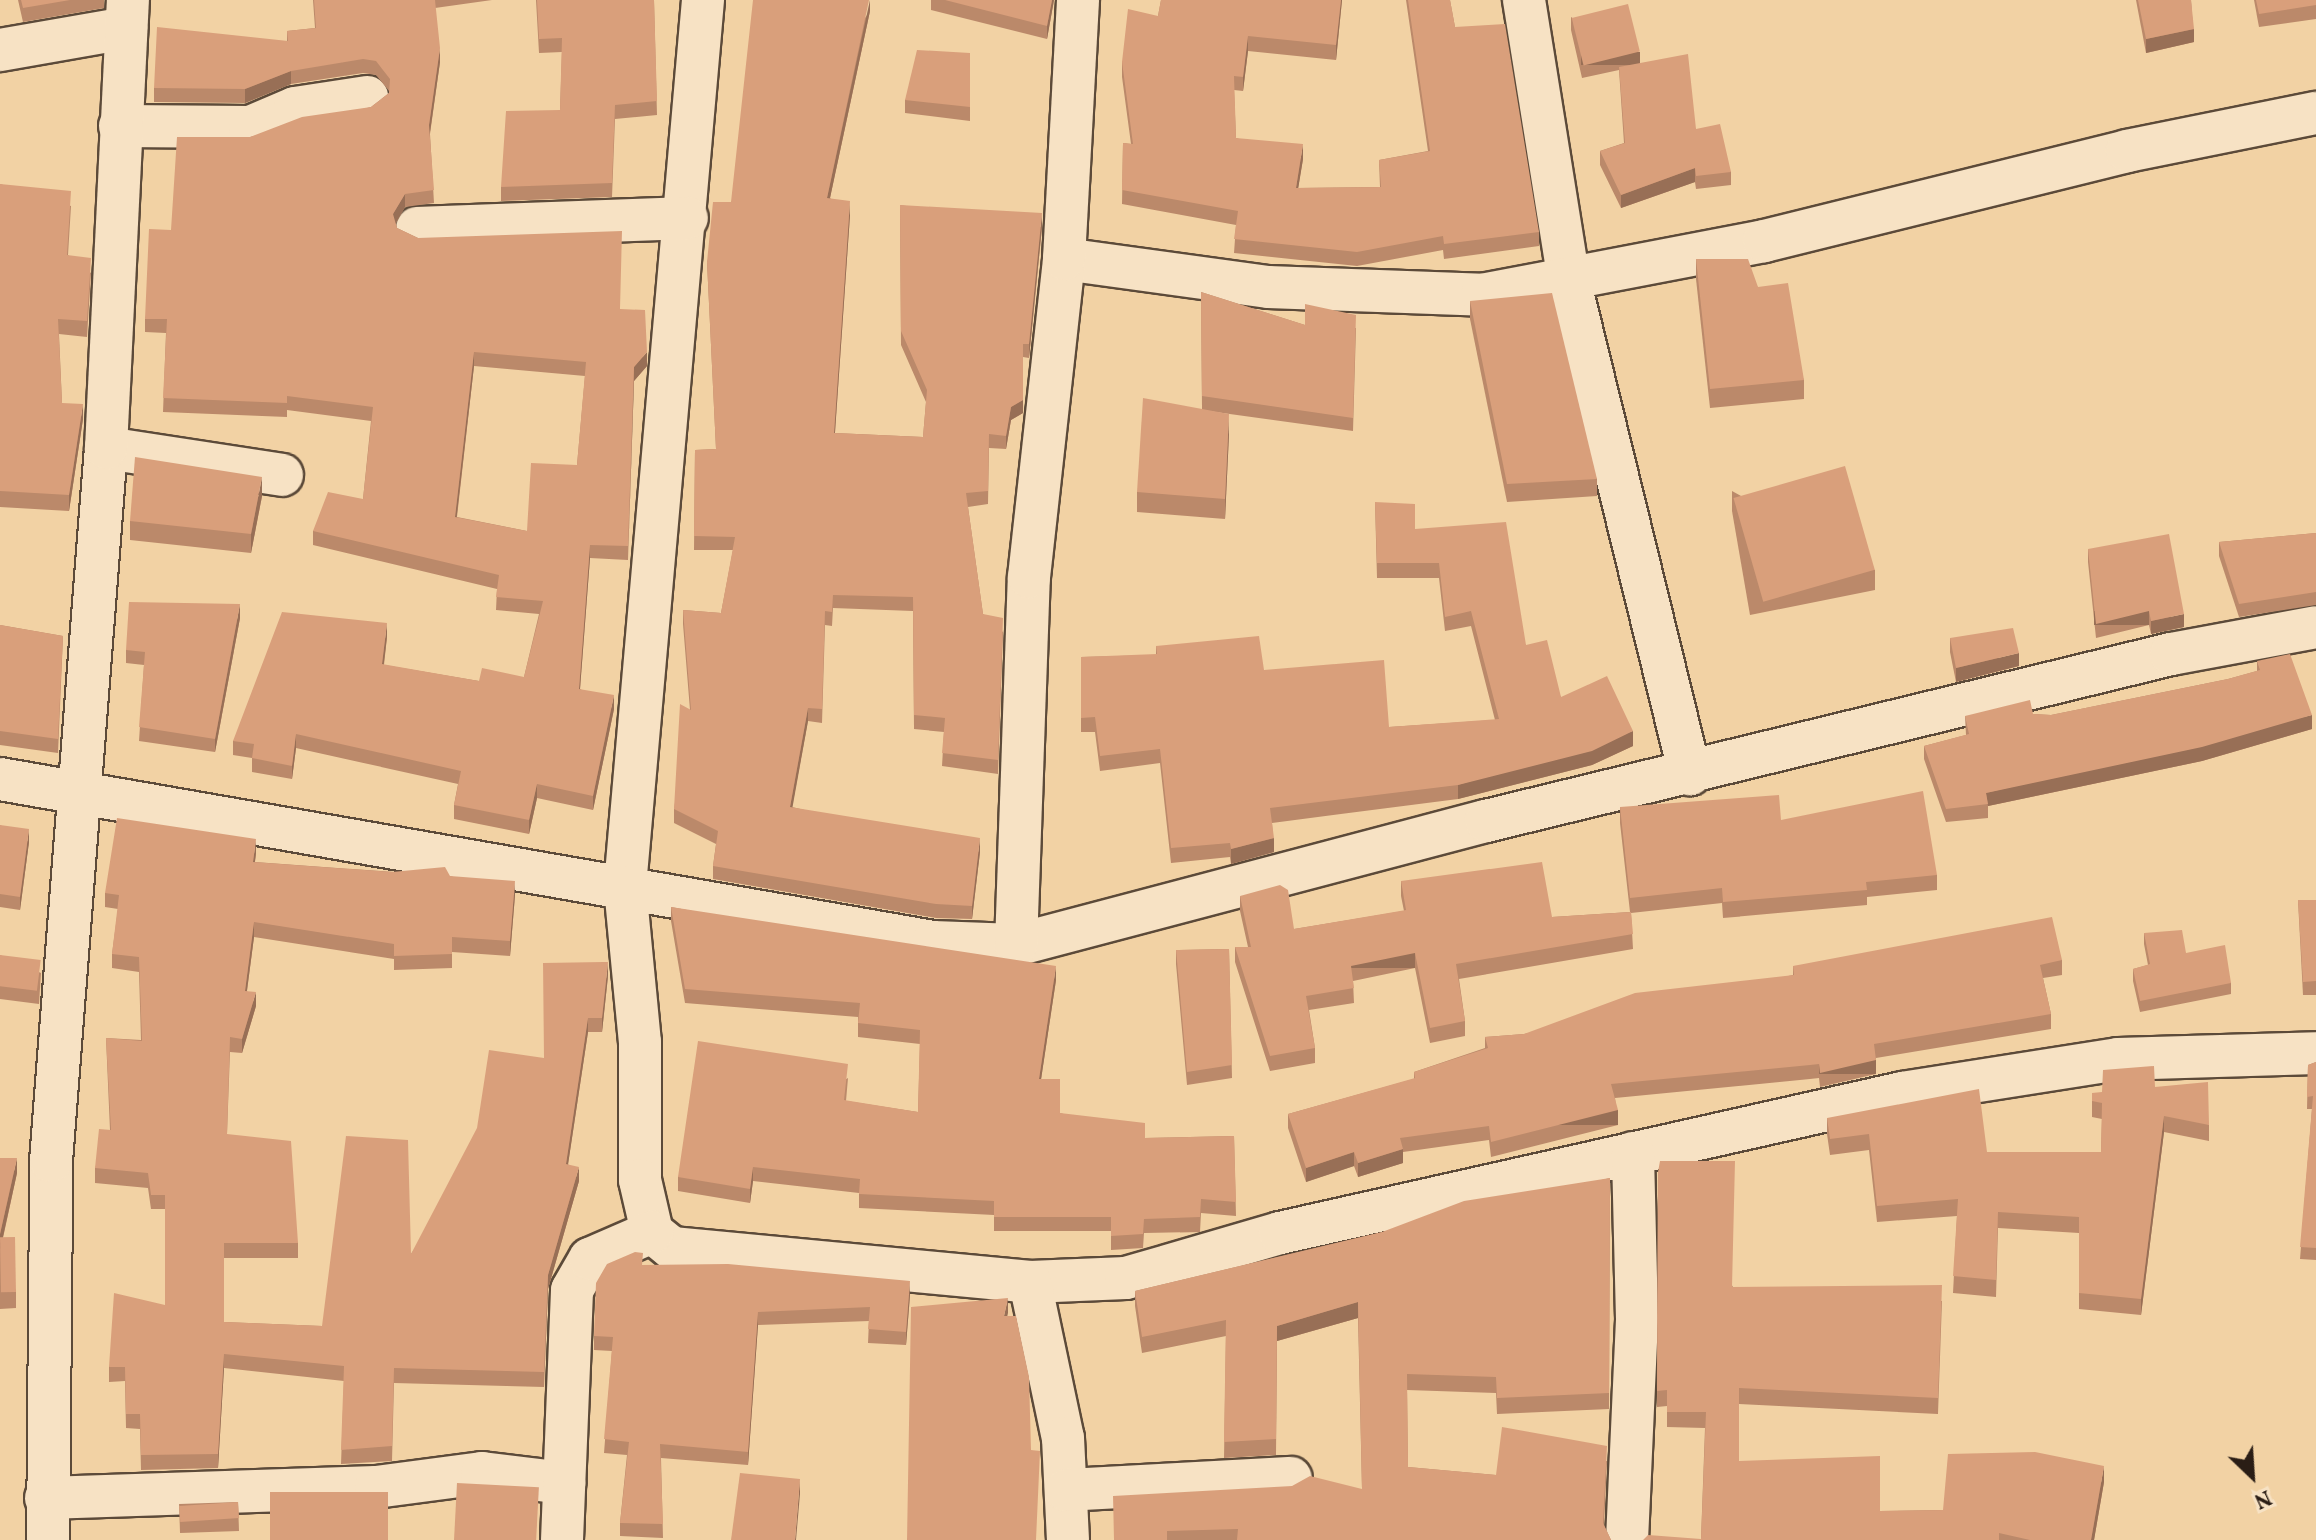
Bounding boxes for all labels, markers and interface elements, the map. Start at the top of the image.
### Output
north arrow [2212,1436,2292,1516]
text: N [2249,1481,2276,1516]

